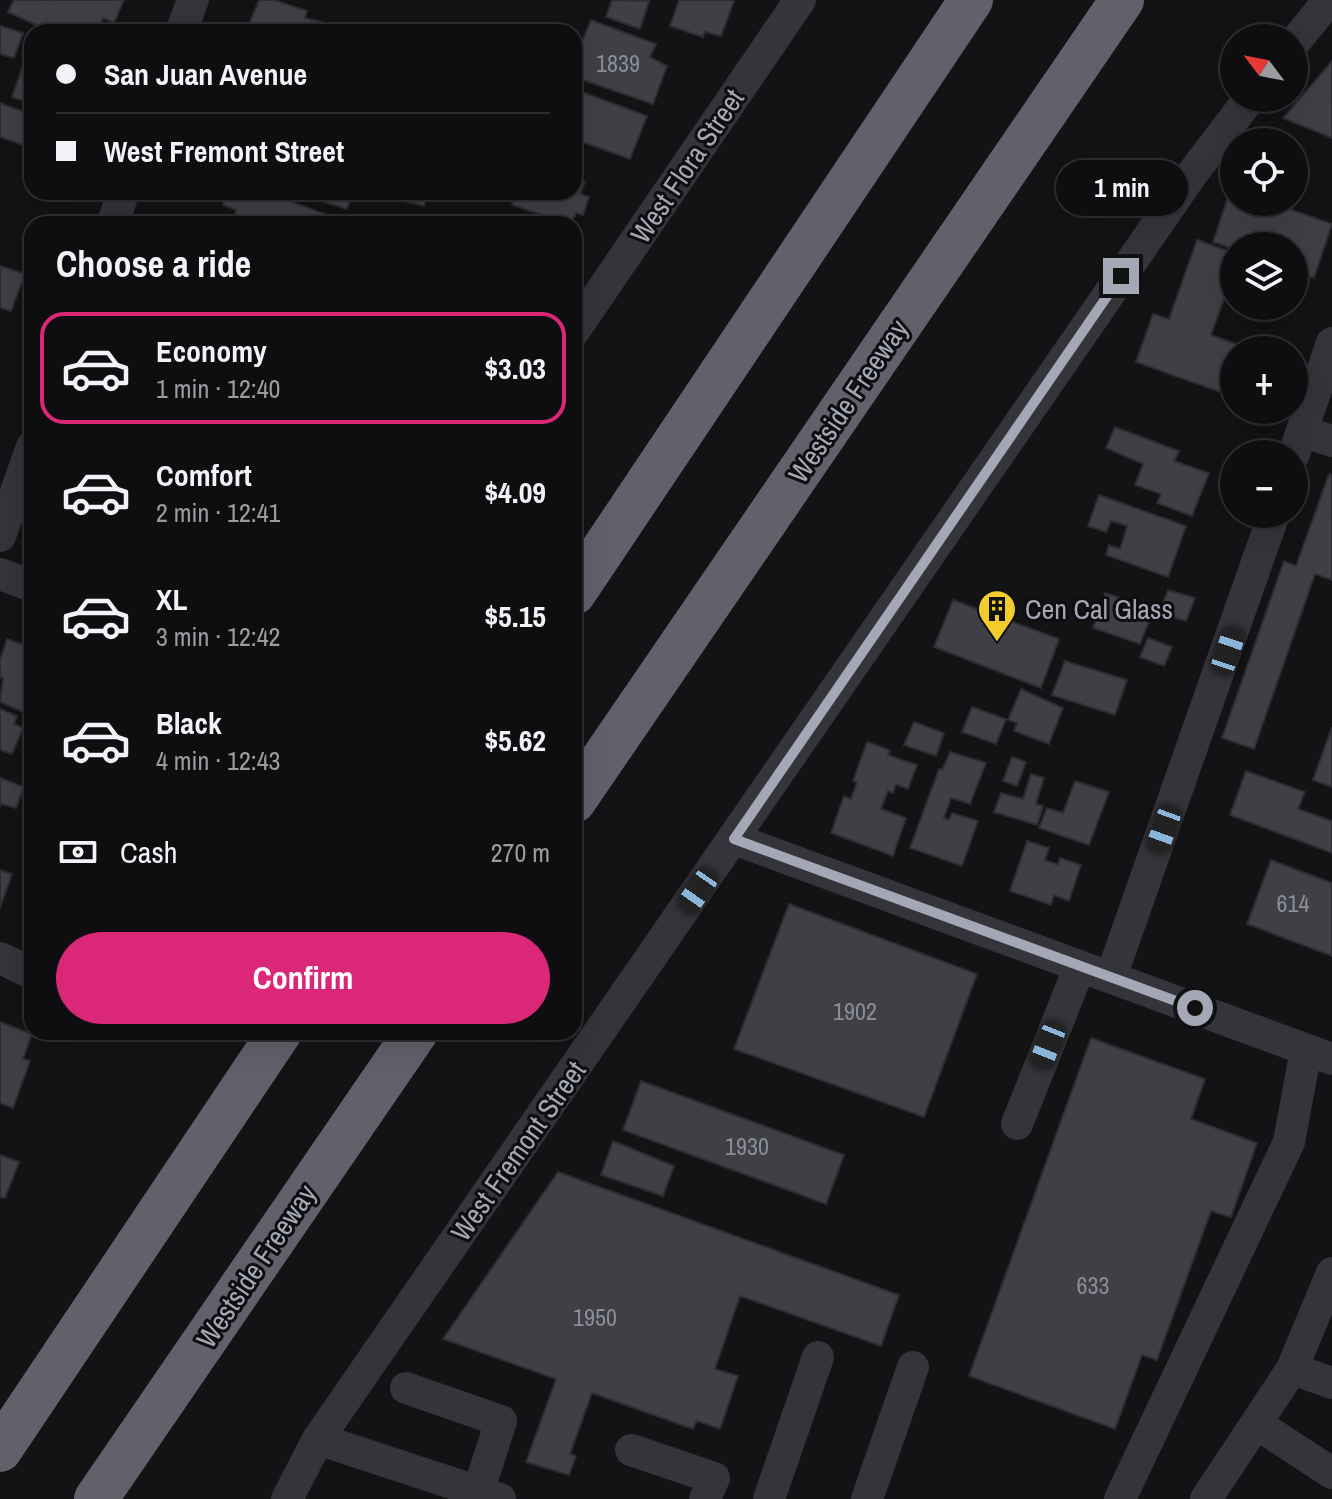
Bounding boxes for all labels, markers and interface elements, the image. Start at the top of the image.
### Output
north arrow [1220,24,1308,112]
map controls [1220,24,1308,528]
house number: 1839 [596,47,640,79]
text: San Juan Avenue [104,54,307,94]
street label: West Flora Street [621,81,753,251]
button: locate [1220,128,1308,216]
text: West Fremont Street [104,131,344,171]
callout: 1 min [1055,160,1187,216]
text: 1 min [1094,170,1150,205]
button: layers [1220,232,1308,320]
text: Choose a ride [56,240,251,288]
route end [1103,258,1139,294]
street label: Westside Freeway [779,311,917,490]
text: Economy [156,331,267,371]
icon: car [60,332,132,404]
button: + [1220,336,1308,424]
text: $3.03 [484,348,546,388]
text: 1 min · 12:40 [156,371,280,406]
button: − [1220,440,1308,528]
text: Comfort [156,455,252,495]
icon: car [60,456,132,528]
text: $4.09 [484,472,546,512]
text: 2 min · 12:41 [156,495,280,530]
text: XL [156,579,187,619]
icon: car [60,580,132,652]
building icon: Cen Cal Glass [976,588,1018,643]
place label: Cen Cal Glass [1025,590,1173,628]
text: $5.15 [484,596,546,636]
text: 3 min · 12:42 [156,619,280,654]
car [1209,624,1247,678]
text: Black [156,703,222,743]
icon: car [60,704,132,776]
text: $5.62 [484,720,546,760]
text: 4 min · 12:43 [156,743,280,778]
car [1145,802,1183,856]
icon: cash [56,830,100,874]
text: Cash [120,832,177,872]
text: 270 m [491,835,550,870]
car [674,864,722,918]
house number: 614 [1277,887,1309,919]
button: Confirm [56,932,550,1024]
route start [1177,990,1213,1026]
house number: 1902 [833,995,877,1027]
car [1028,1018,1068,1072]
street label: West Fremont Street [442,1054,594,1248]
house number: 1930 [725,1130,769,1162]
street label: Westside Freeway [187,1176,325,1355]
house number: 633 [1077,1269,1109,1301]
house number: 1950 [573,1301,617,1333]

